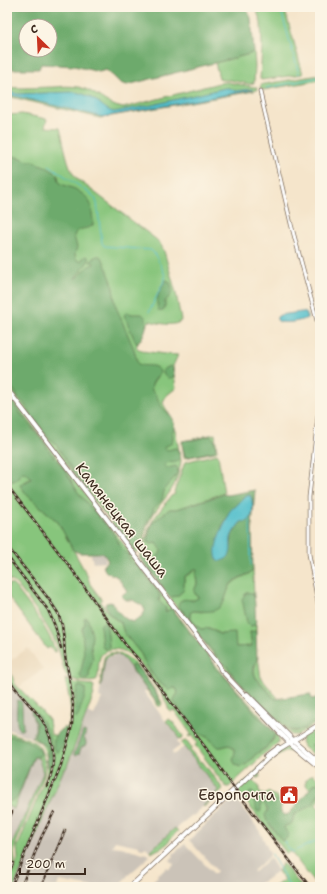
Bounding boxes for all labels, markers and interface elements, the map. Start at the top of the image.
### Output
north arrow [18,18,58,58]
text: С [28,21,40,38]
street label: Камянецкая шаша [71,459,174,582]
public building icon: Европочта [278,784,300,806]
place label: Европочта [198,785,276,805]
scale bar [20,850,85,876]
text: 200 m [26,856,65,872]

